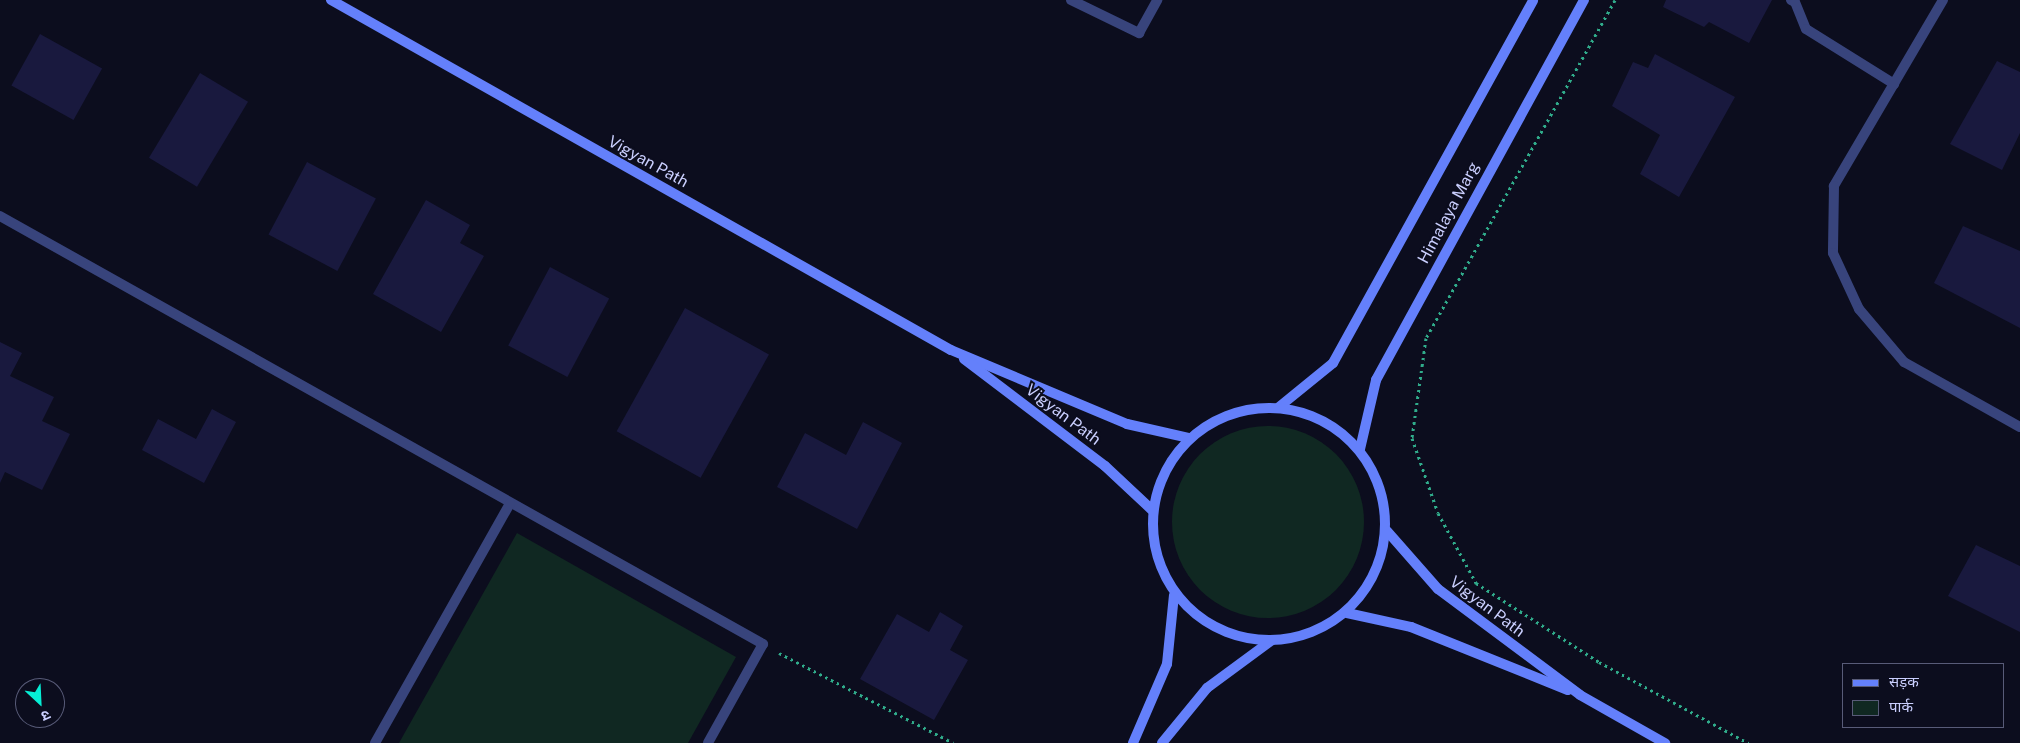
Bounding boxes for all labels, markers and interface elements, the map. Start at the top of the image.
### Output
street label: Vigyan Path [604,132,692,192]
street label: Himalaya Marg [1414,159,1484,267]
street label: Vigyan Path [1022,381,1104,449]
street label: Vigyan Path [1446,573,1528,641]
legend [1842,663,2005,728]
text: सड़क [1889,673,1919,690]
north arrow [15,678,65,728]
text: पार्क [1889,698,1913,715]
text: उ [39,707,53,725]

